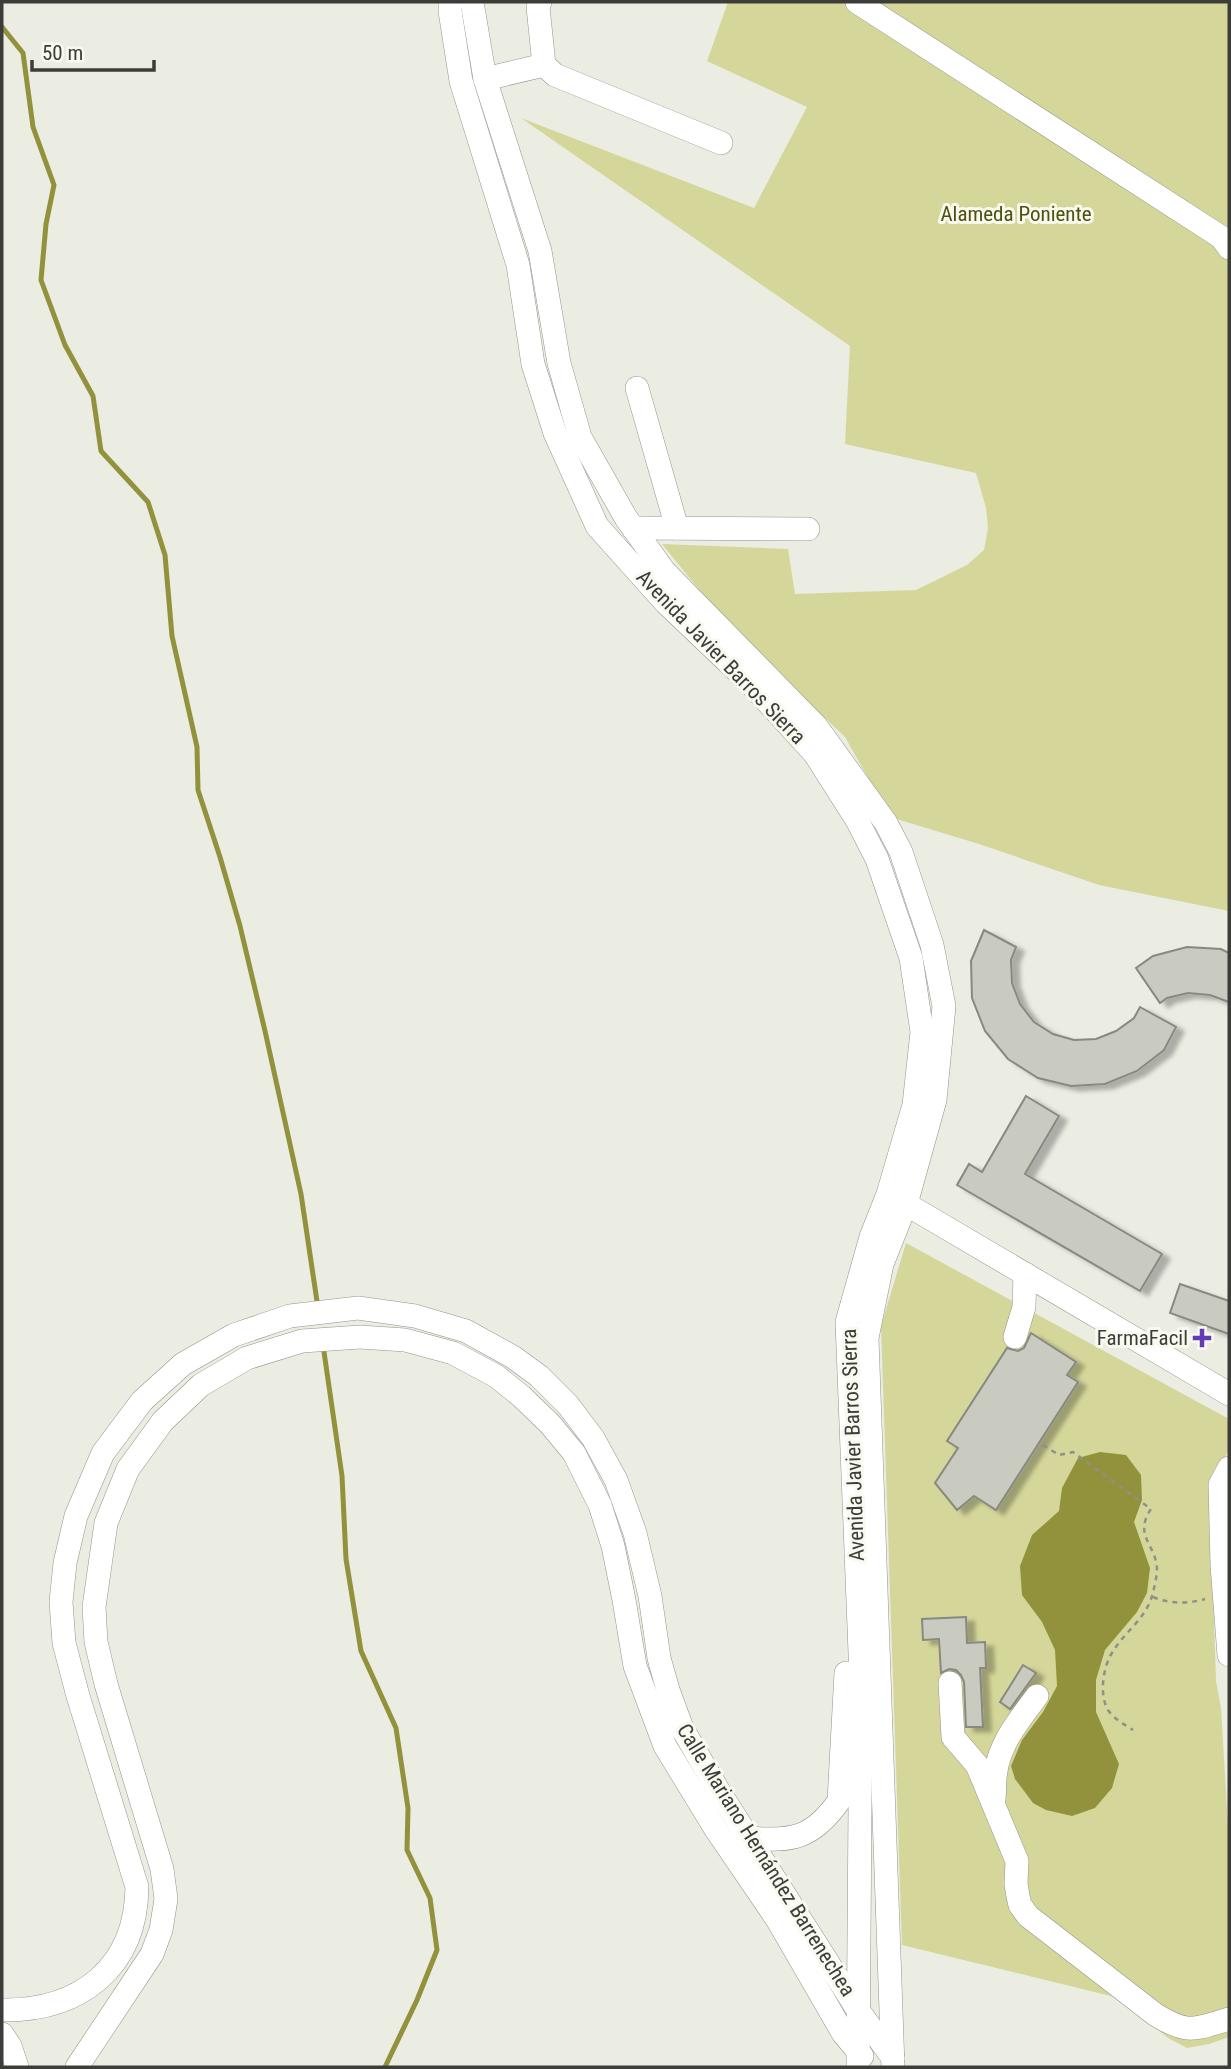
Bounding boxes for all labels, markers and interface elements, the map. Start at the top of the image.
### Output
scale bar [32,28,154,72]
text: 50 m [42,41,83,65]
park label: Alameda Poniente [940,202,1092,226]
street label: Avenida Javier Barros Sierra [632,565,810,749]
place label: FarmaFacil [1097,1326,1188,1350]
street label: Avenida Javier Barros Sierra [837,1328,869,1562]
marker: FarmaFacil [1194,1330,1210,1346]
street label: Calle Mariano Hernández Barrenechea [672,1719,860,2001]

